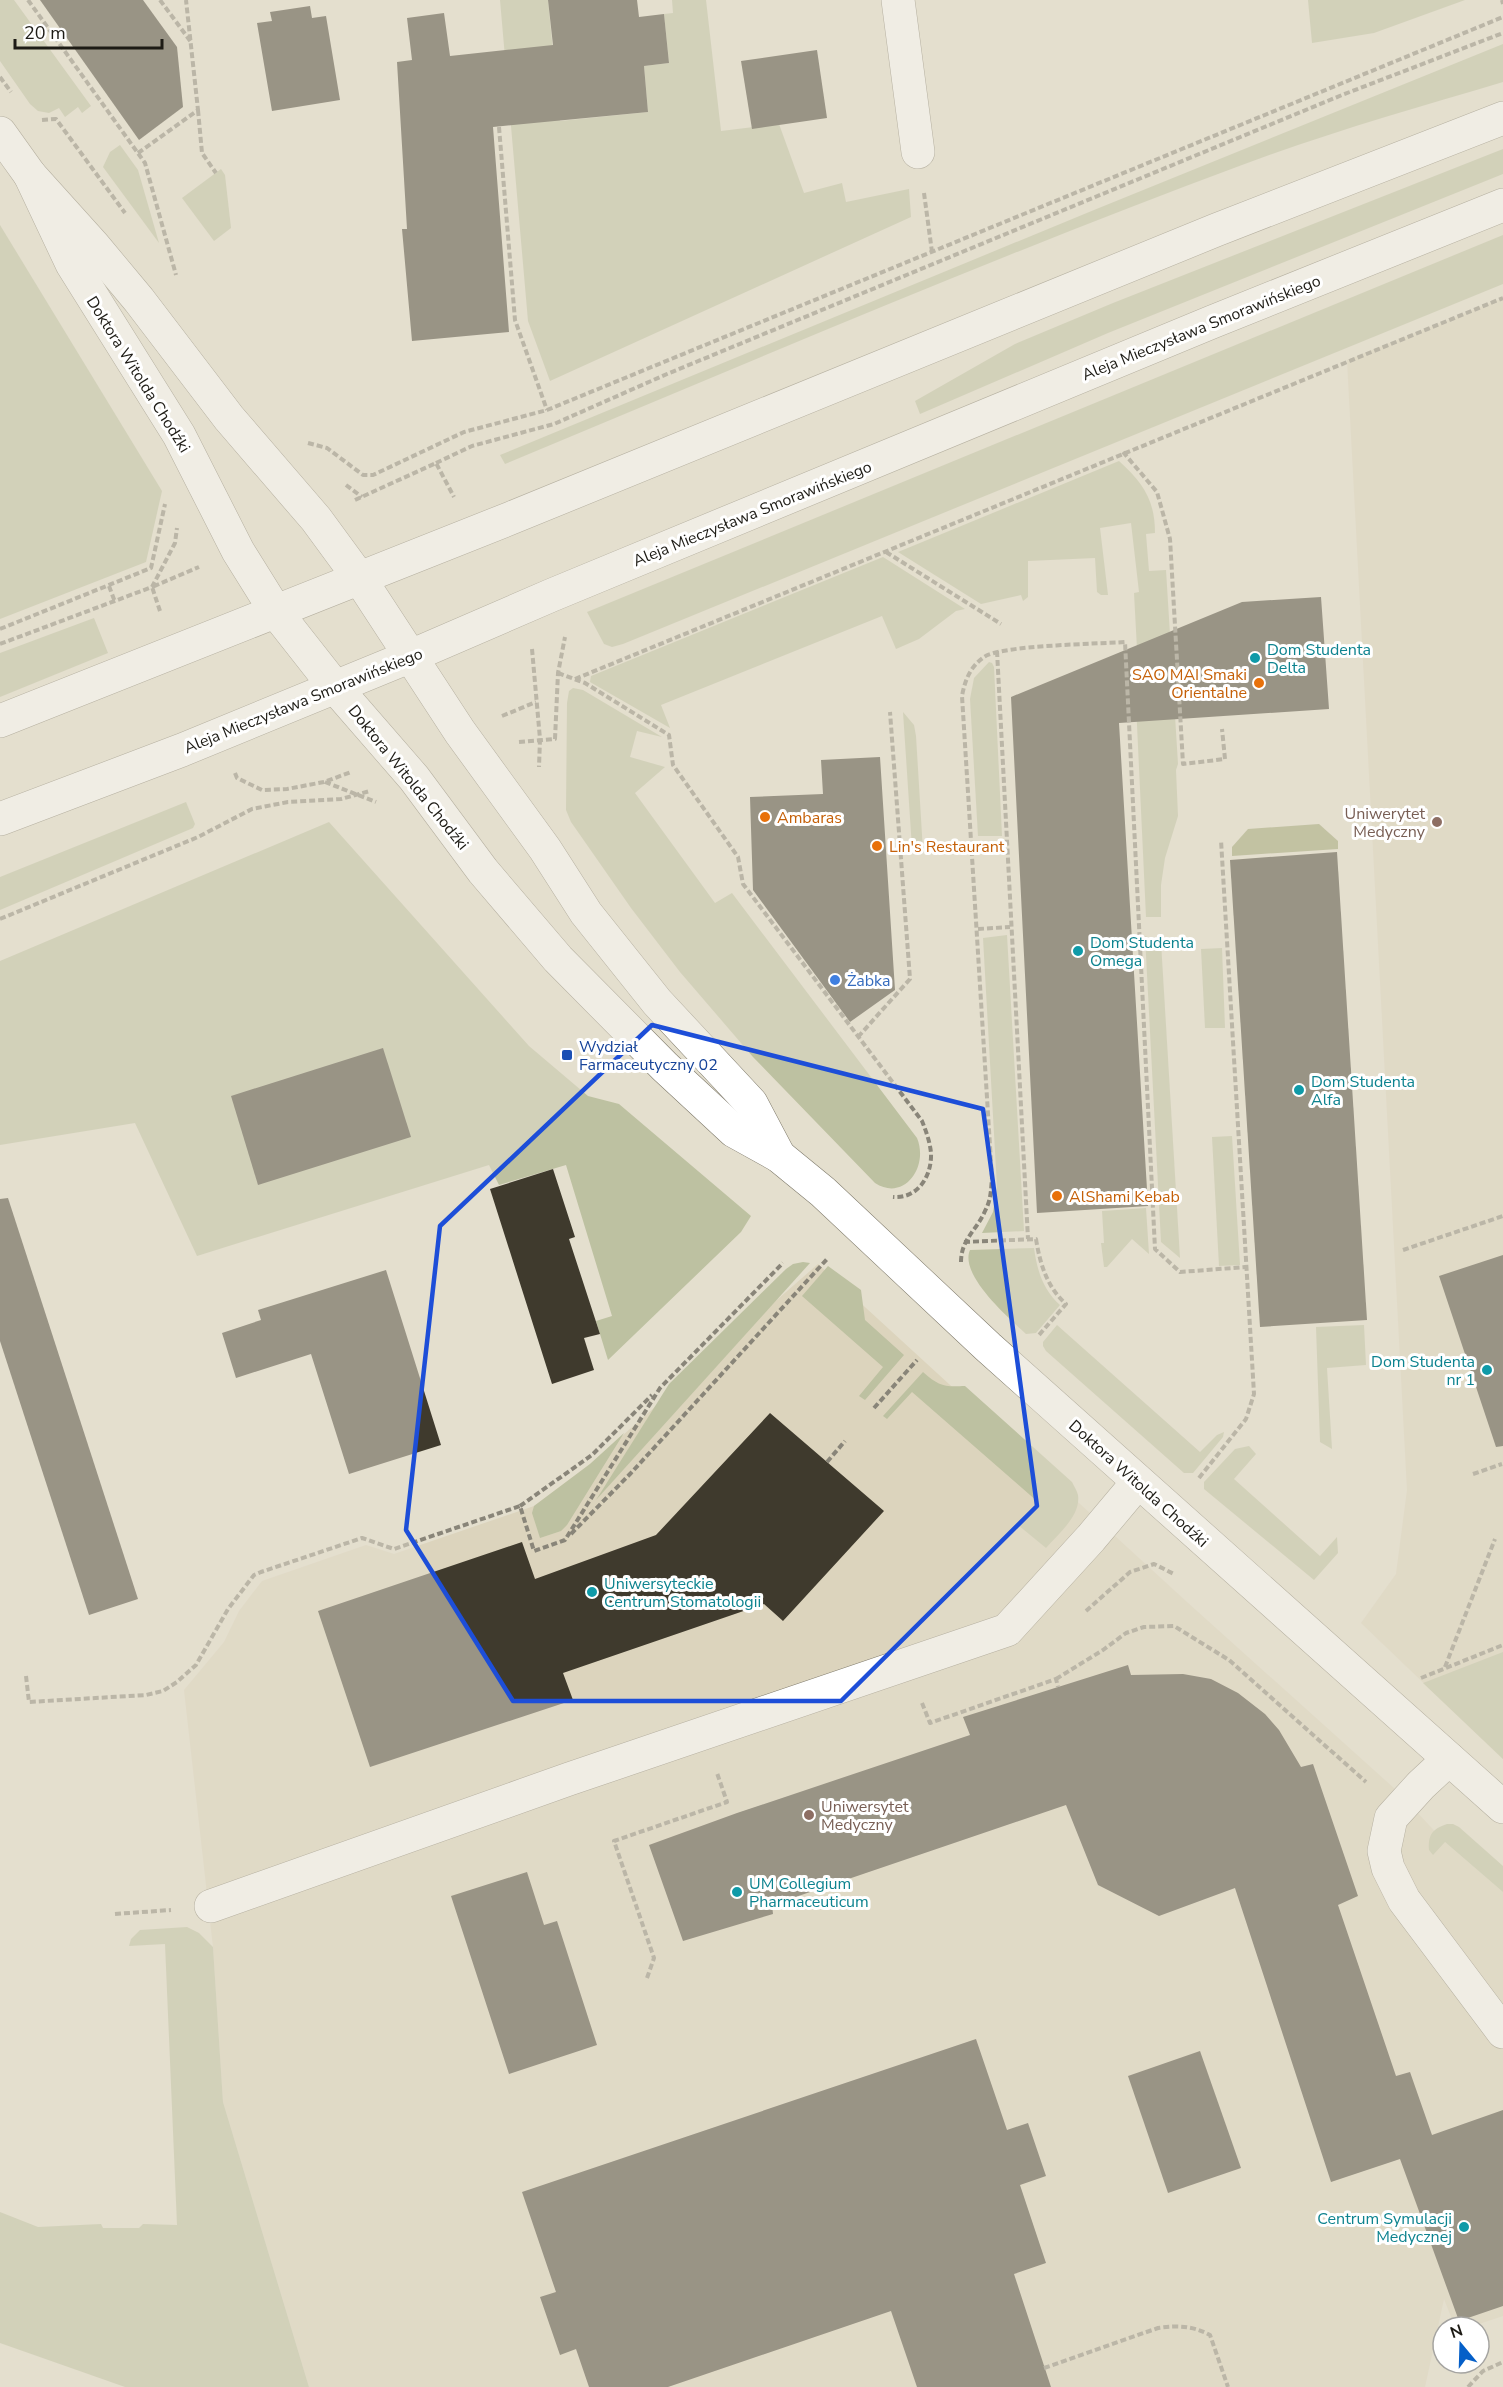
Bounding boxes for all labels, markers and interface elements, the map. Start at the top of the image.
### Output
scale bar [15,12,162,50]
text: 20 m [24,21,66,45]
street label: Aleja Mieczysława Smorawińskiego [1079,270,1324,386]
street label: Doktora Witolda Chodźki [81,292,195,457]
street label: Aleja Mieczysława Smorawińskiego [630,456,875,572]
place label: Dom Studenta Delta [1267,639,1371,679]
street label: Aleja Mieczysława Smorawińskiego [181,643,426,759]
marker: Dom Studenta Delta [1248,651,1262,665]
place label: SAO MAI Smaki Orientalne [1132,664,1247,704]
marker: SAO MAI Smaki Orientalne [1252,676,1266,690]
street label: Doktora Witolda Chodźki [343,700,474,855]
place label: Uniwerytet Medyczny [1344,803,1426,843]
place label: Ambaras [777,807,842,829]
marker: Ambaras [758,810,772,824]
marker: Uniwerytet Medyczny [1430,815,1444,829]
place label: Lin's Restaurant [889,836,1005,858]
marker: Lin's Restaurant [870,839,884,853]
place label: Dom Studenta Omega [1090,932,1194,972]
marker: Dom Studenta Omega [1071,944,1085,958]
place label: Żabka [847,970,890,992]
marker: Żabka [828,973,842,987]
place label: Wydział Farmaceutyczny 02 [579,1036,718,1076]
marker: Wydział Farmaceutyczny 02 [560,1048,574,1062]
place label: Dom Studenta Alfa [1311,1071,1415,1111]
marker: Dom Studenta Alfa [1292,1083,1306,1097]
place label: AlShami Kebab [1069,1186,1180,1208]
marker: AlShami Kebab [1050,1189,1064,1203]
place label: Dom Studenta nr 1 [1371,1351,1475,1391]
marker: Dom Studenta nr 1 [1480,1363,1494,1377]
street label: Doktora Witolda Chodźki [1064,1415,1213,1552]
place label: Uniwersyteckie Centrum Stomatologii [604,1573,761,1613]
marker: Uniwersyteckie Centrum Stomatologii [585,1585,599,1599]
place label: Uniwersytet Medyczny [821,1796,909,1836]
marker: Uniwersytet Medyczny [802,1808,816,1822]
place label: UM Collegium Pharmaceuticum [749,1873,869,1913]
marker: UM Collegium Pharmaceuticum [730,1885,744,1899]
place label: Centrum Symulacji Medycznej [1317,2208,1452,2248]
marker: Centrum Symulacji Medycznej [1457,2220,1471,2234]
north arrow [1431,2315,1491,2375]
text: N [1447,2319,1466,2344]

